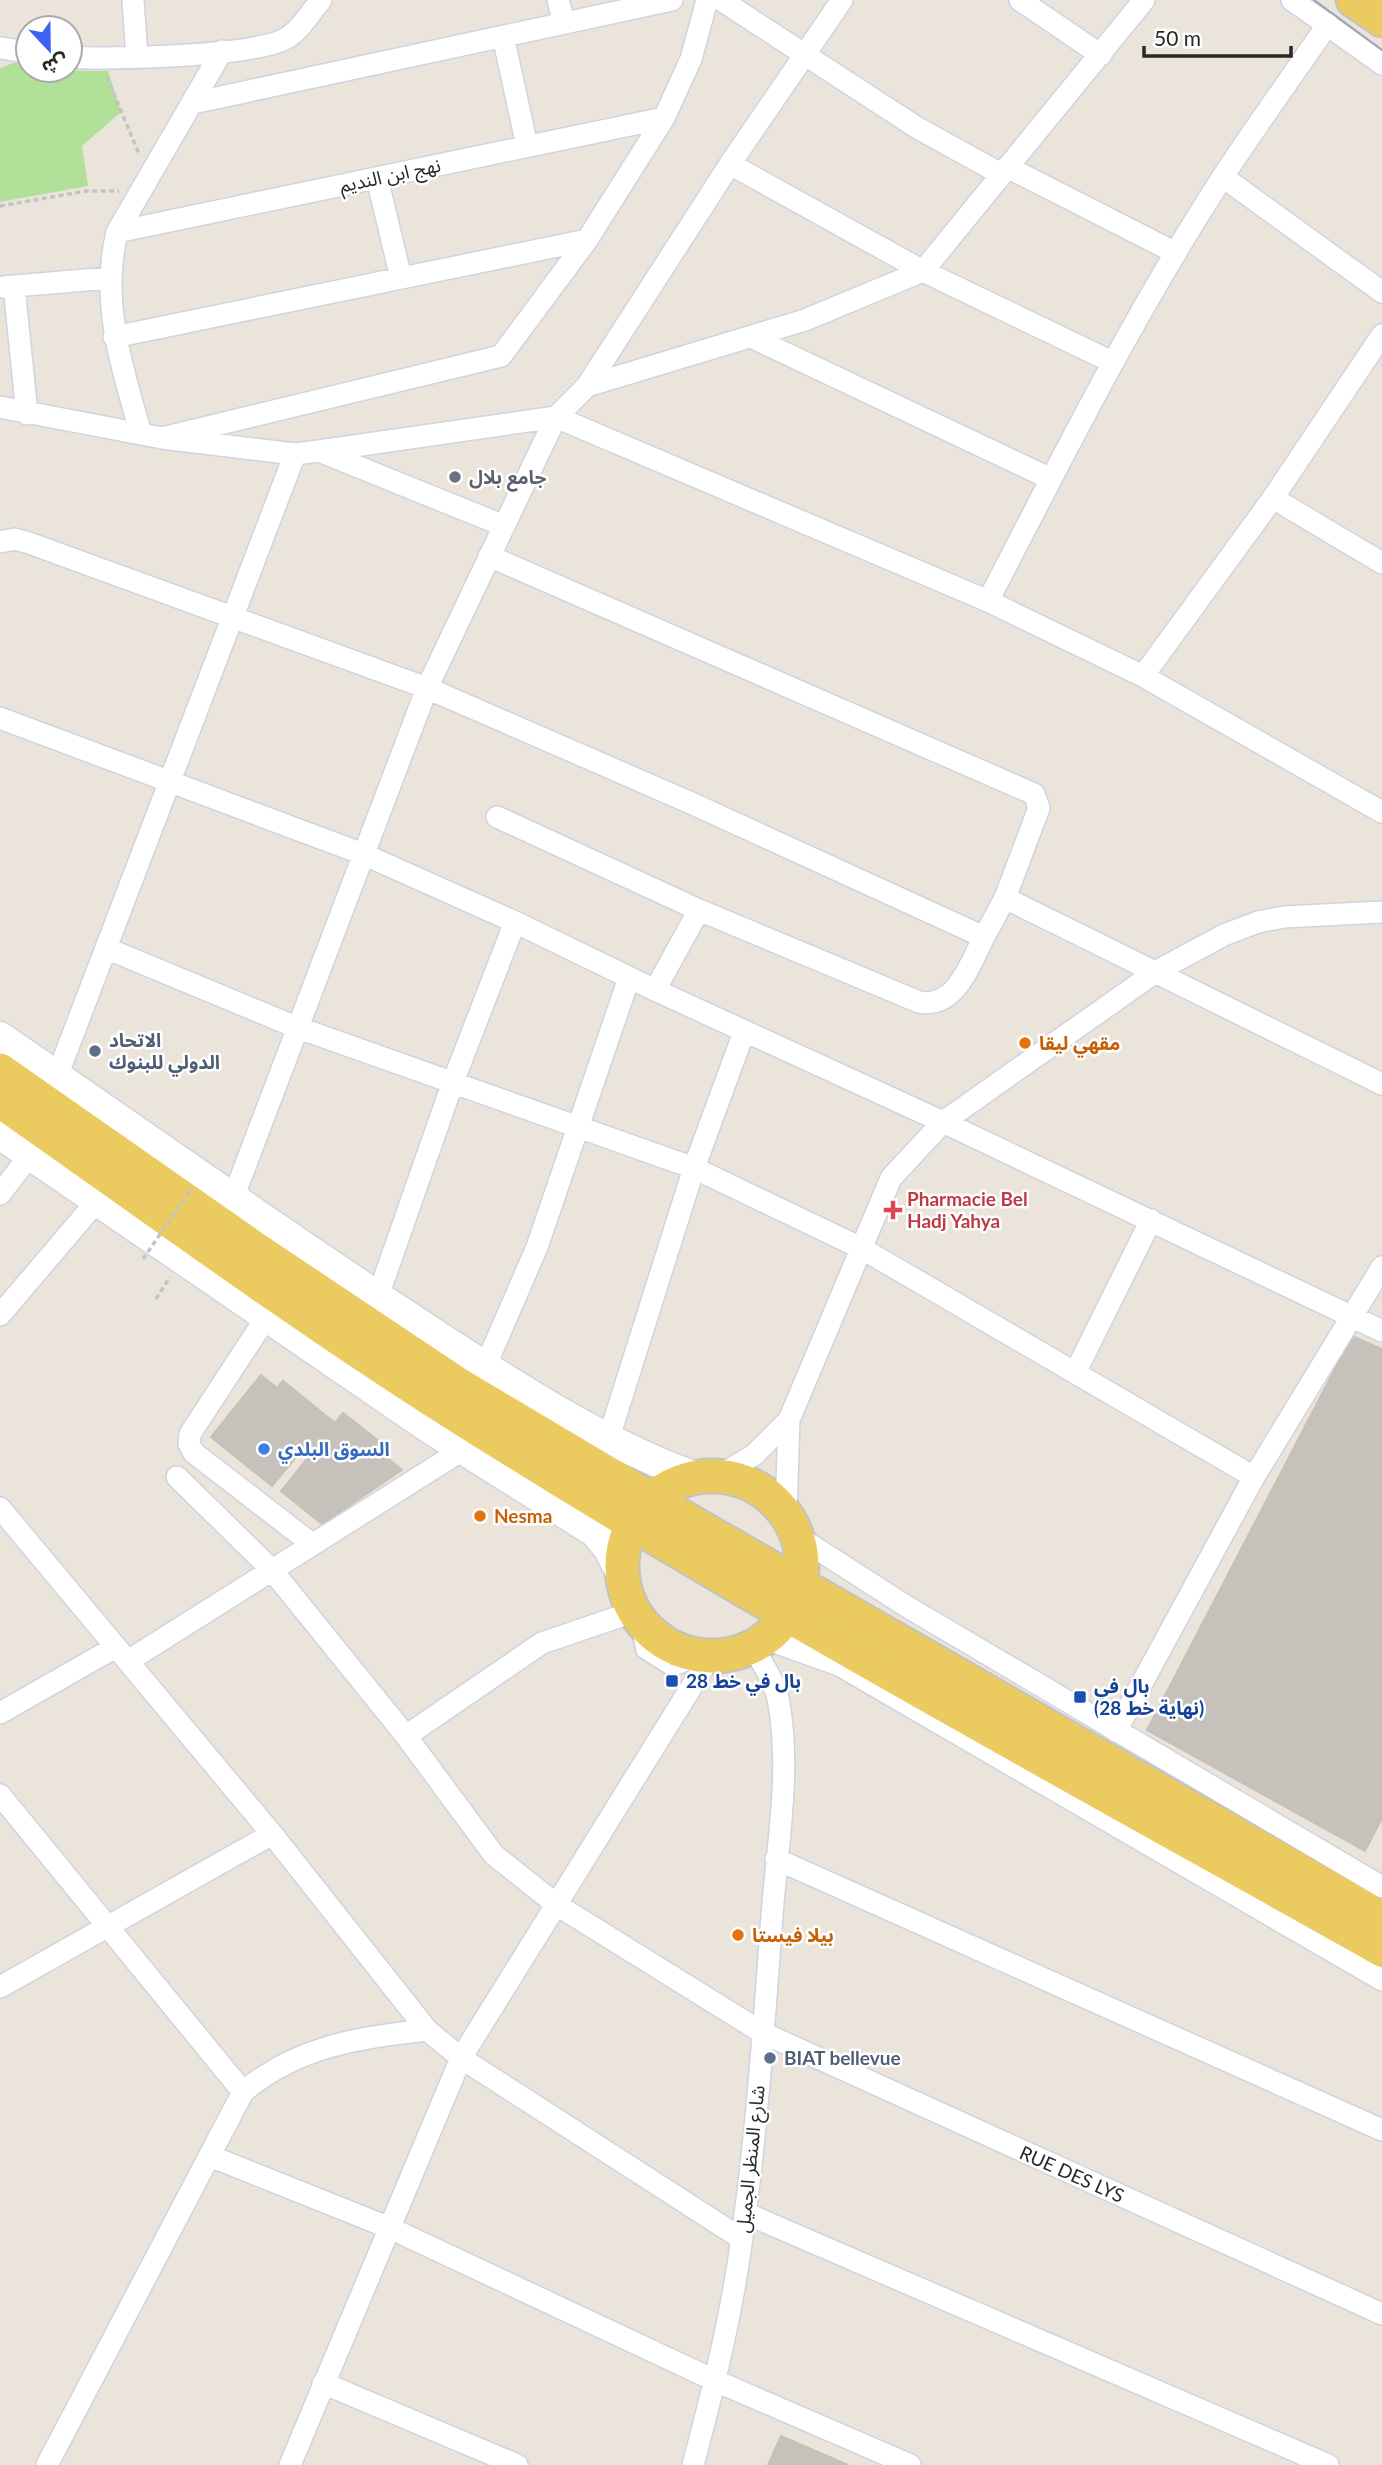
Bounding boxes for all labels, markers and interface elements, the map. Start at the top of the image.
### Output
north arrow [14,14,84,84]
scale bar [1144,14,1291,58]
text: 50 m [1154,25,1201,50]
text: ش [39,50,72,81]
street label: نهج ابن النديم [337,153,443,200]
place label: جامع بلال [469,465,547,492]
marker: جامع بلال [447,469,463,485]
place label: الاتحاد الدولي للبنوك [109,1028,220,1077]
place label: مقهي ليقا [1039,1031,1120,1058]
marker: مقهي ليقا [1017,1035,1033,1051]
marker: الاتحاد الدولي للبنوك [87,1043,103,1059]
place label: Pharmacie Bel Hadj Yahya [907,1187,1028,1232]
marker: Pharmacie Bel Hadj Yahya [885,1202,901,1218]
place label: السوق البلدي [278,1437,390,1464]
marker: السوق البلدي [256,1441,272,1457]
place label: Nesma [494,1504,552,1527]
marker: Nesma [472,1508,488,1524]
place label: بال في خط 28 [686,1669,801,1696]
marker: بال في خط 28 [664,1673,680,1689]
place label: بال في (نهاية خط 28) [1094,1674,1204,1719]
marker: بال في (نهاية خط 28) [1072,1689,1088,1705]
place label: بيلا فيستا [752,1923,834,1946]
marker: بيلا فيستا [730,1927,746,1943]
place label: BIAT bellevue [784,2046,901,2069]
marker: BIAT bellevue [762,2050,778,2066]
street label: شارع المنظر الجميل [730,2084,772,2234]
street label: RUE DES LYS [1016,2140,1128,2207]

